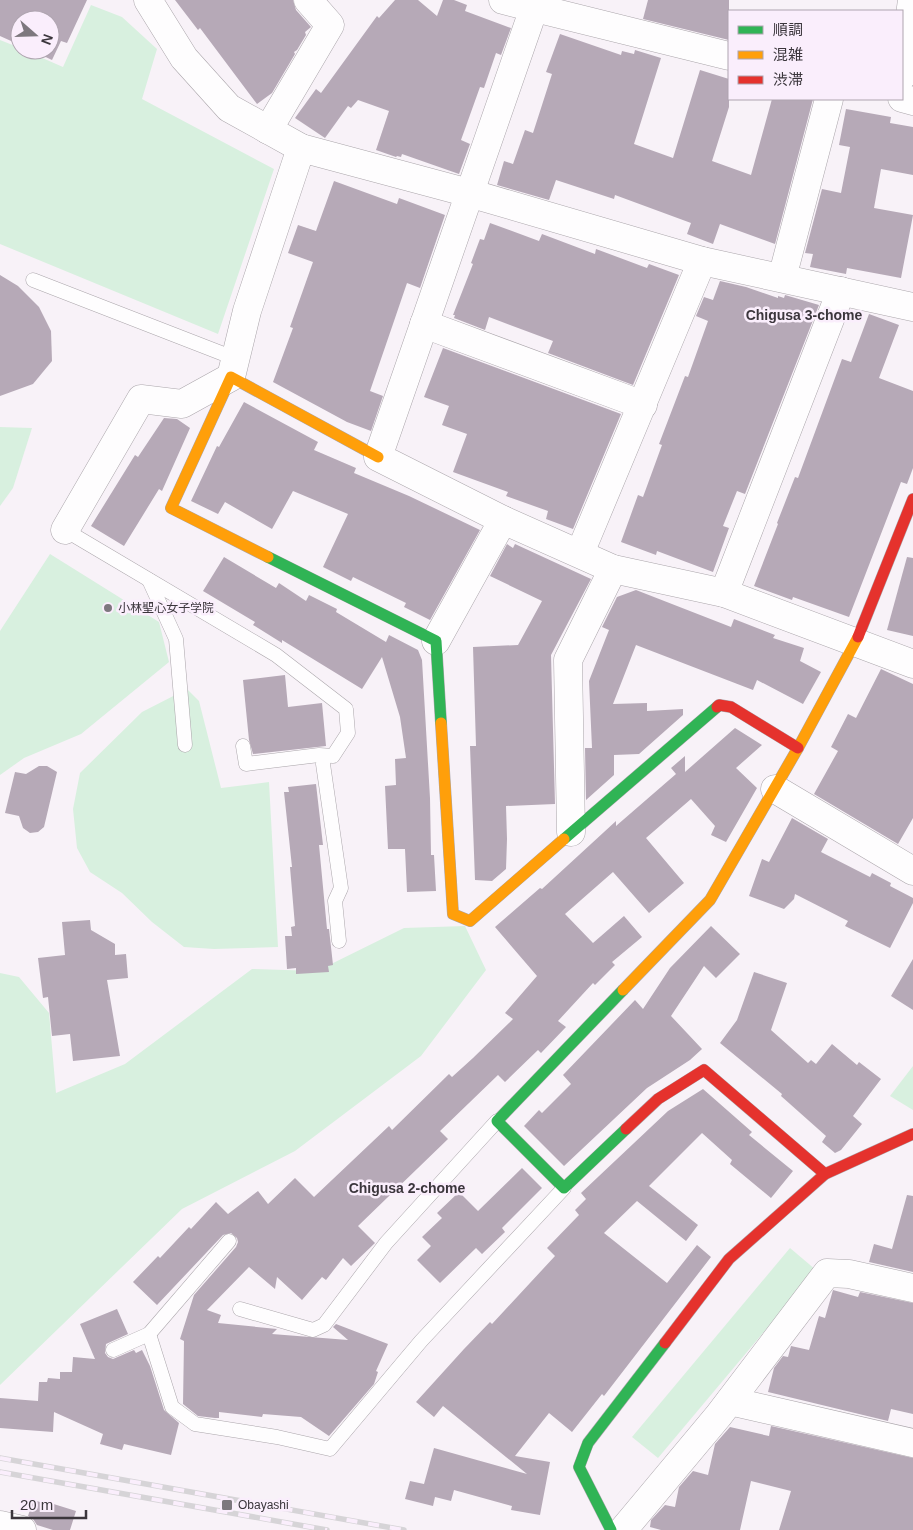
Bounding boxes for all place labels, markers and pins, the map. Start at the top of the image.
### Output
place label: 小林聖心女子学院 [118,601,214,615]
marker: 小林聖心女子学院 [102,602,114,614]
marker: Obayashi [220,1498,234,1512]
place label: Obayashi [238,1498,289,1512]

